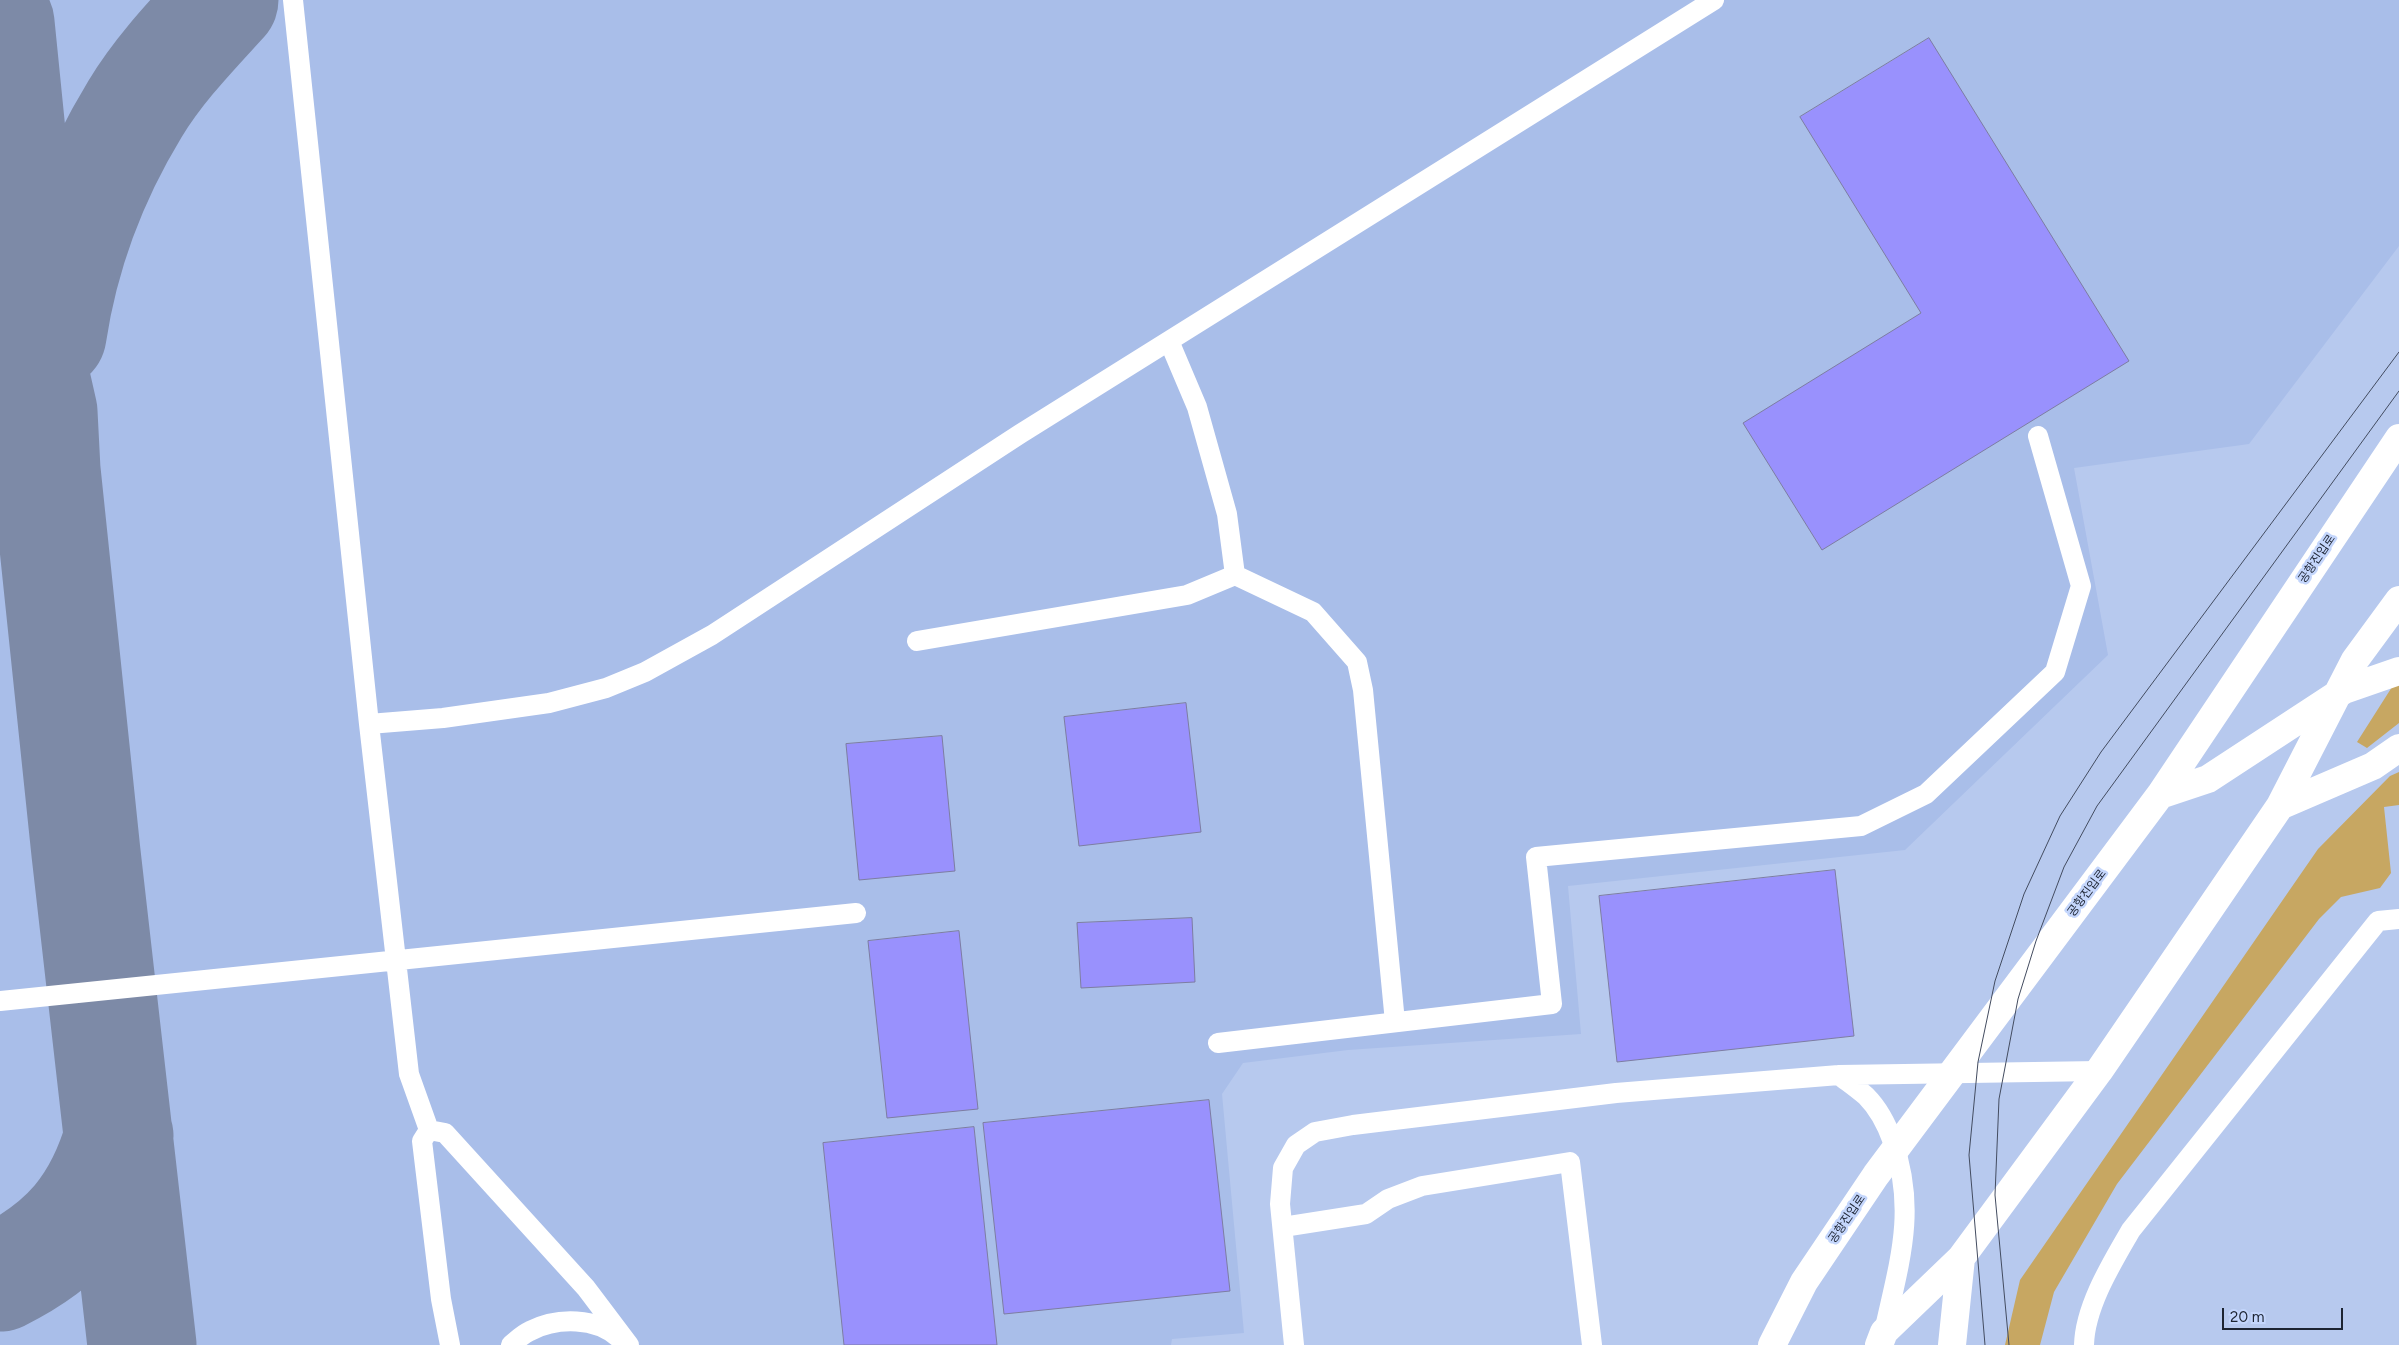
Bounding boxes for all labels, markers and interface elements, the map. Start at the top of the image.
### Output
street label: 공항진입로 [2296,532,2338,586]
street label: 공항진입로 [2065,867,2109,919]
street label: 공항진입로 [1826,1192,1868,1246]
scale bar [2224,1298,2345,1330]
text: 20 m [2230,1308,2264,1326]

